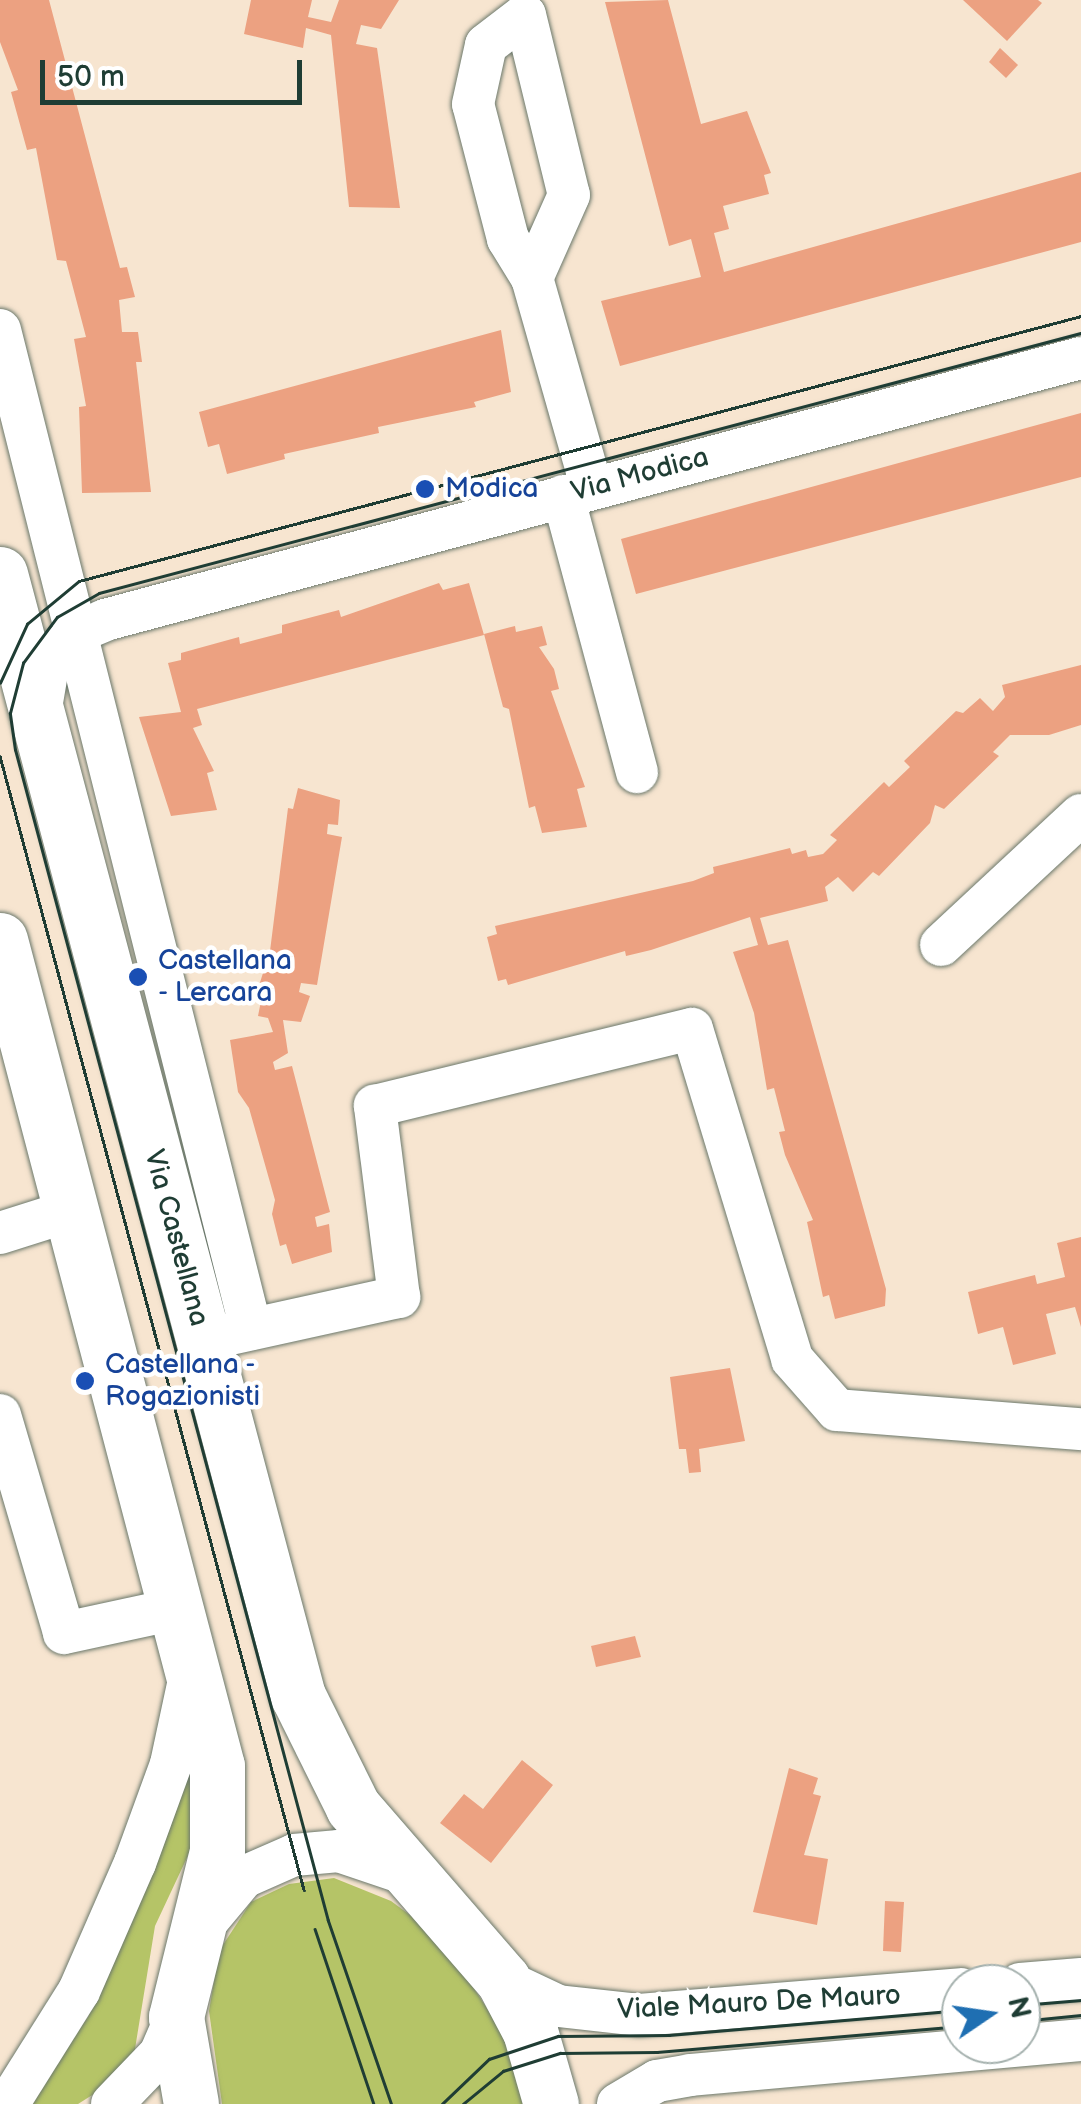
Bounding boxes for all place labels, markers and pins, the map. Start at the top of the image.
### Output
place label: Modica [445,472,538,506]
marker: Modica [414,478,436,500]
place label: Castellana - Lercara [158,944,292,1010]
marker: Castellana - Lercara [127,966,149,988]
place label: Castellana - Rogazionisti [105,1348,260,1414]
marker: Castellana - Rogazionisti [74,1370,96,1392]

